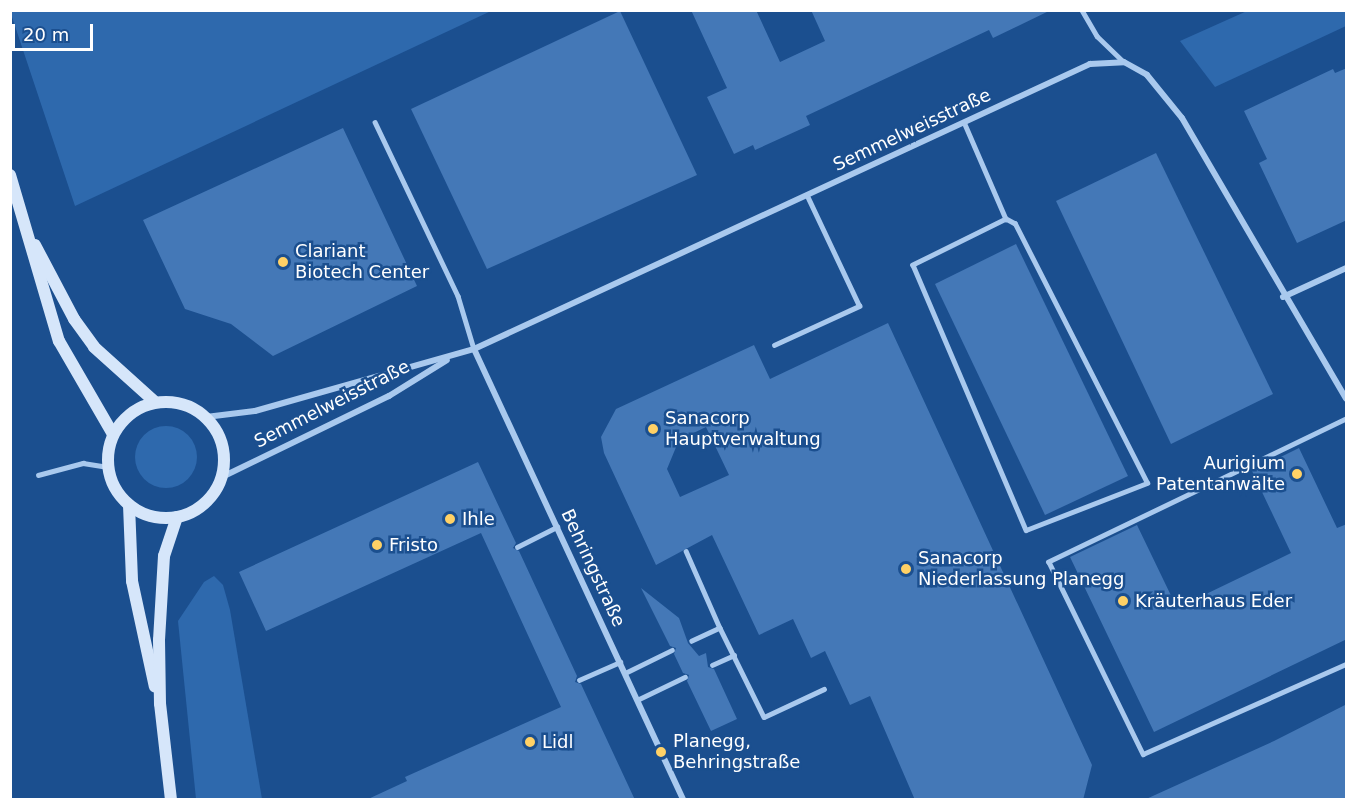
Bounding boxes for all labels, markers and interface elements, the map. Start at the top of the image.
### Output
scale bar [15,12,96,50]
text: 20 m [23,24,69,45]
street label: Semmelweisstraße [830,84,994,176]
place label: Clariant Biotech Center [295,241,429,284]
marker: Clariant Biotech Center [276,255,290,269]
street label: Semmelweisstraße [251,356,413,452]
place label: Sanacorp Hauptverwaltung [665,408,821,450]
marker: Sanacorp Hauptverwaltung [646,422,660,436]
place label: Aurigium Patentanwälte [1156,453,1285,496]
marker: Aurigium Patentanwälte [1290,467,1304,481]
street label: Behringstraße [556,506,630,630]
place label: Ihle [462,508,495,530]
marker: Ihle [443,512,457,526]
place label: Fristo [389,534,438,556]
marker: Fristo [370,538,384,552]
place label: Sanacorp Niederlassung Planegg [918,548,1124,590]
marker: Sanacorp Niederlassung Planegg [899,562,913,576]
place label: Kräuterhaus Eder [1135,590,1292,612]
marker: Kräuterhaus Eder [1116,594,1130,608]
place label: Lidl [542,731,573,753]
place label: Planegg, Behringstraße [673,731,800,774]
marker: Lidl [523,735,537,749]
marker: Planegg, Behringstraße [654,745,668,759]

